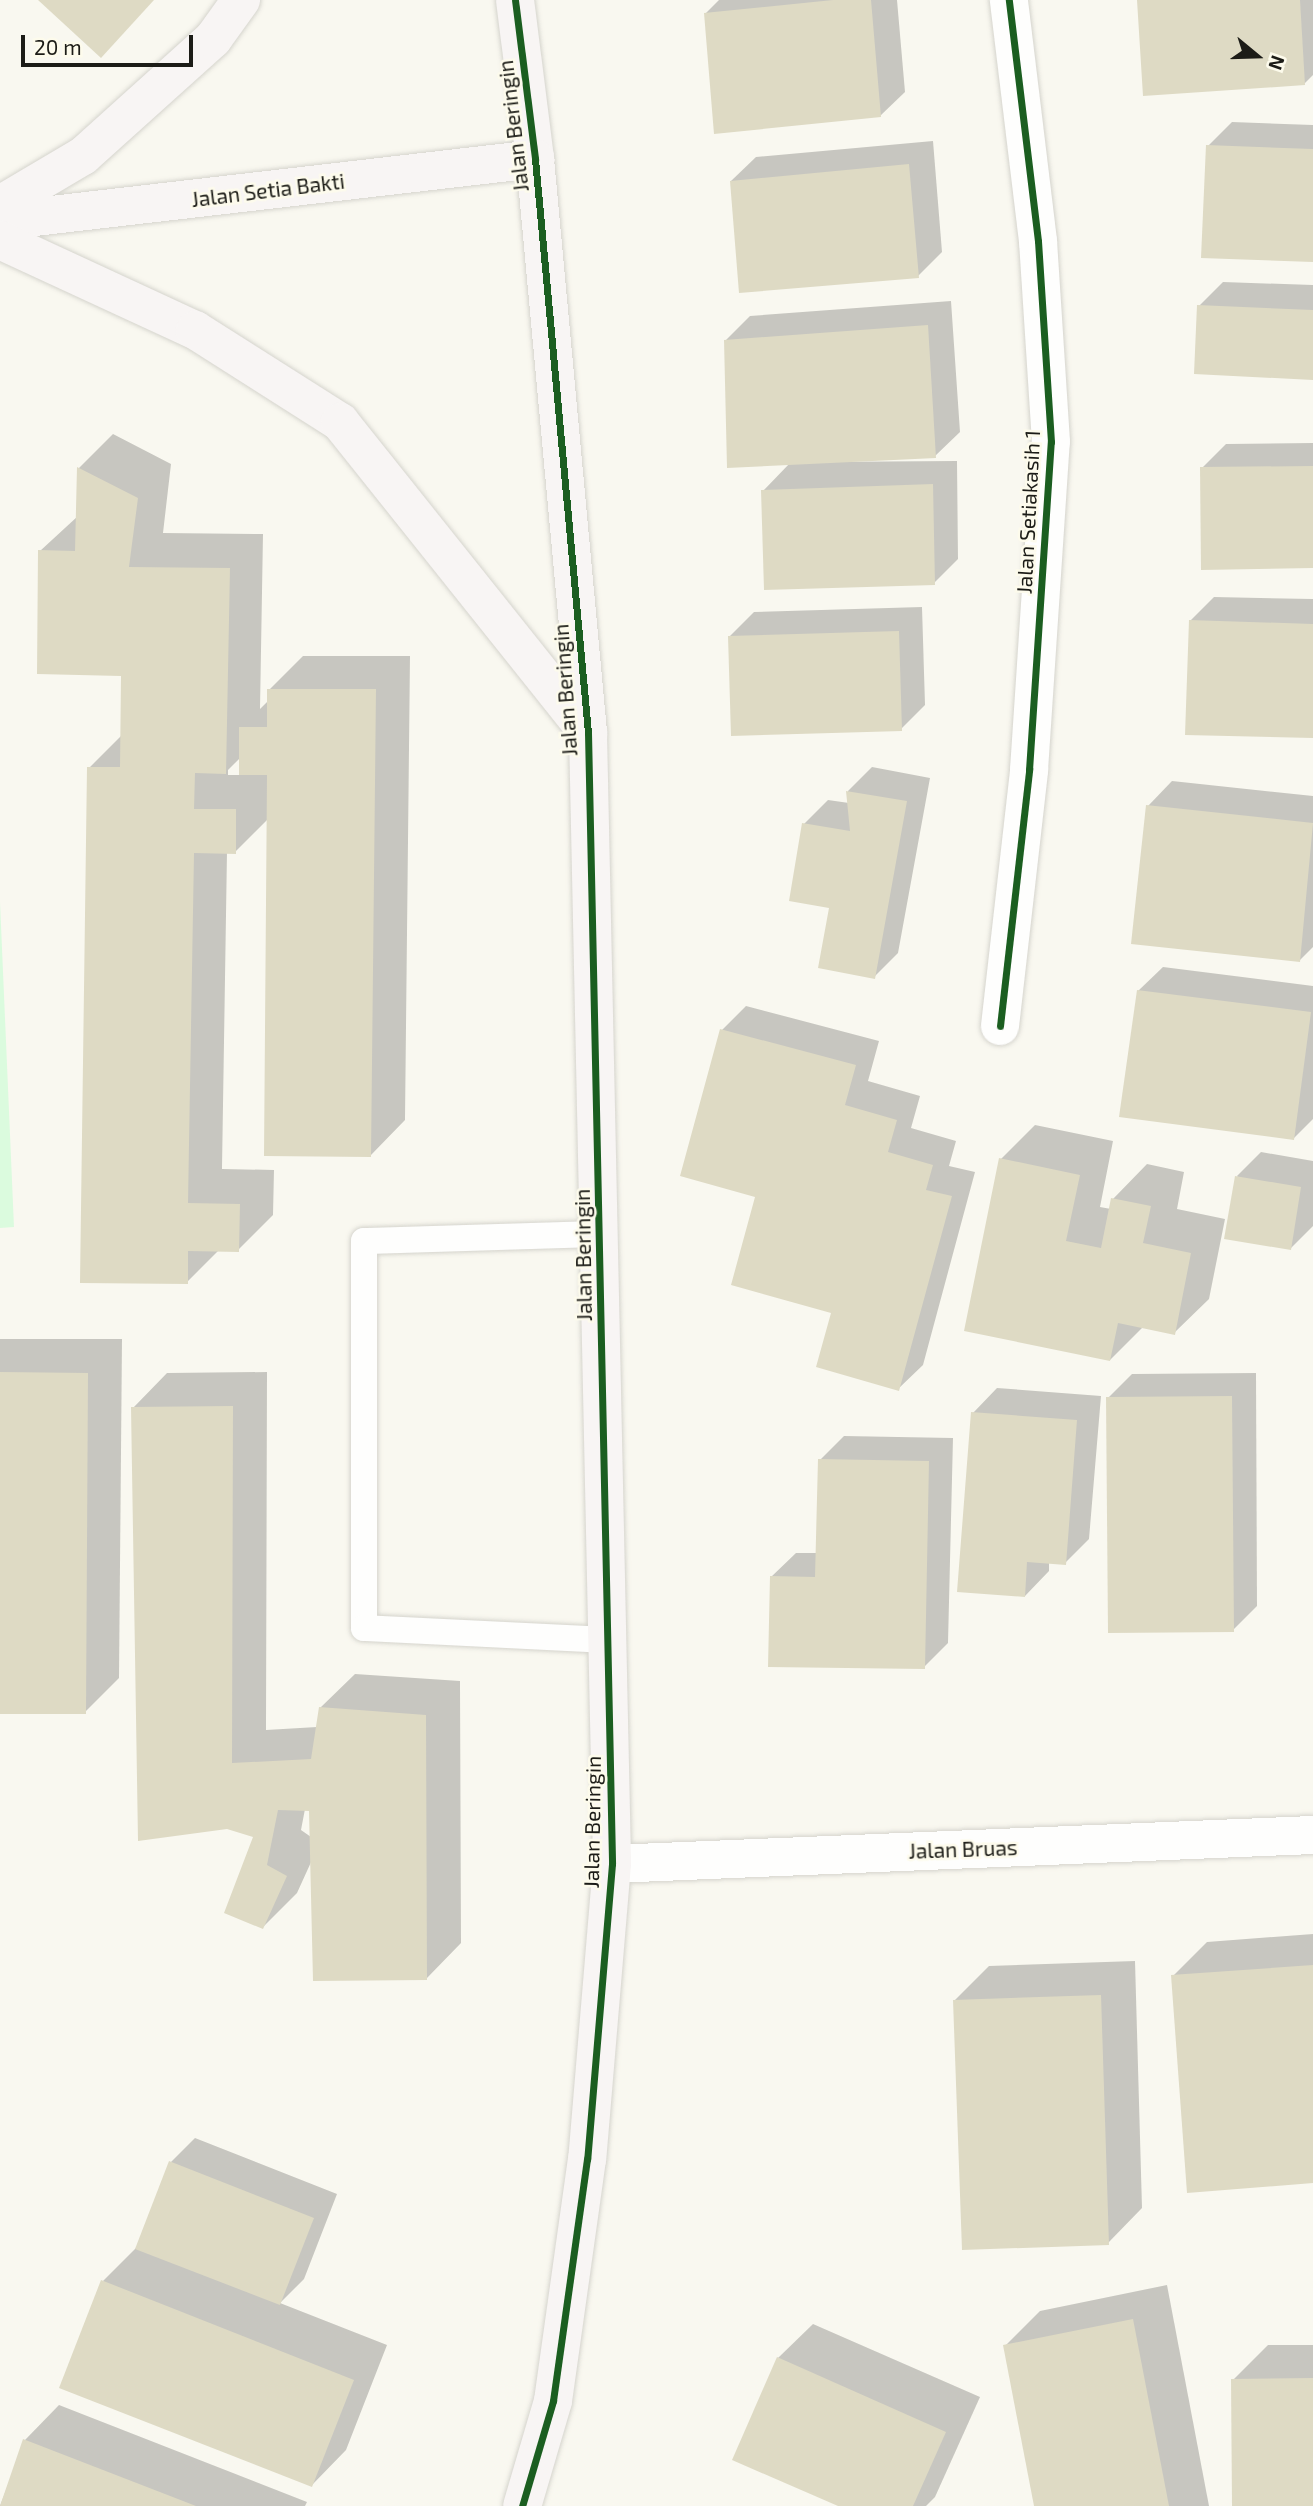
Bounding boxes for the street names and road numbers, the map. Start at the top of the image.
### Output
street label: Jalan Beringin [492,59,534,193]
street label: Jalan Setia Bakti [190,168,346,212]
street label: Jalan Setiakasih 1 [1011,429,1045,595]
street label: Jalan Beringin [548,623,582,757]
street label: Jalan Beringin [569,1189,597,1321]
street label: Jalan Beringin [578,1756,606,1888]
street label: Jalan Bruas [908,1835,1018,1863]

